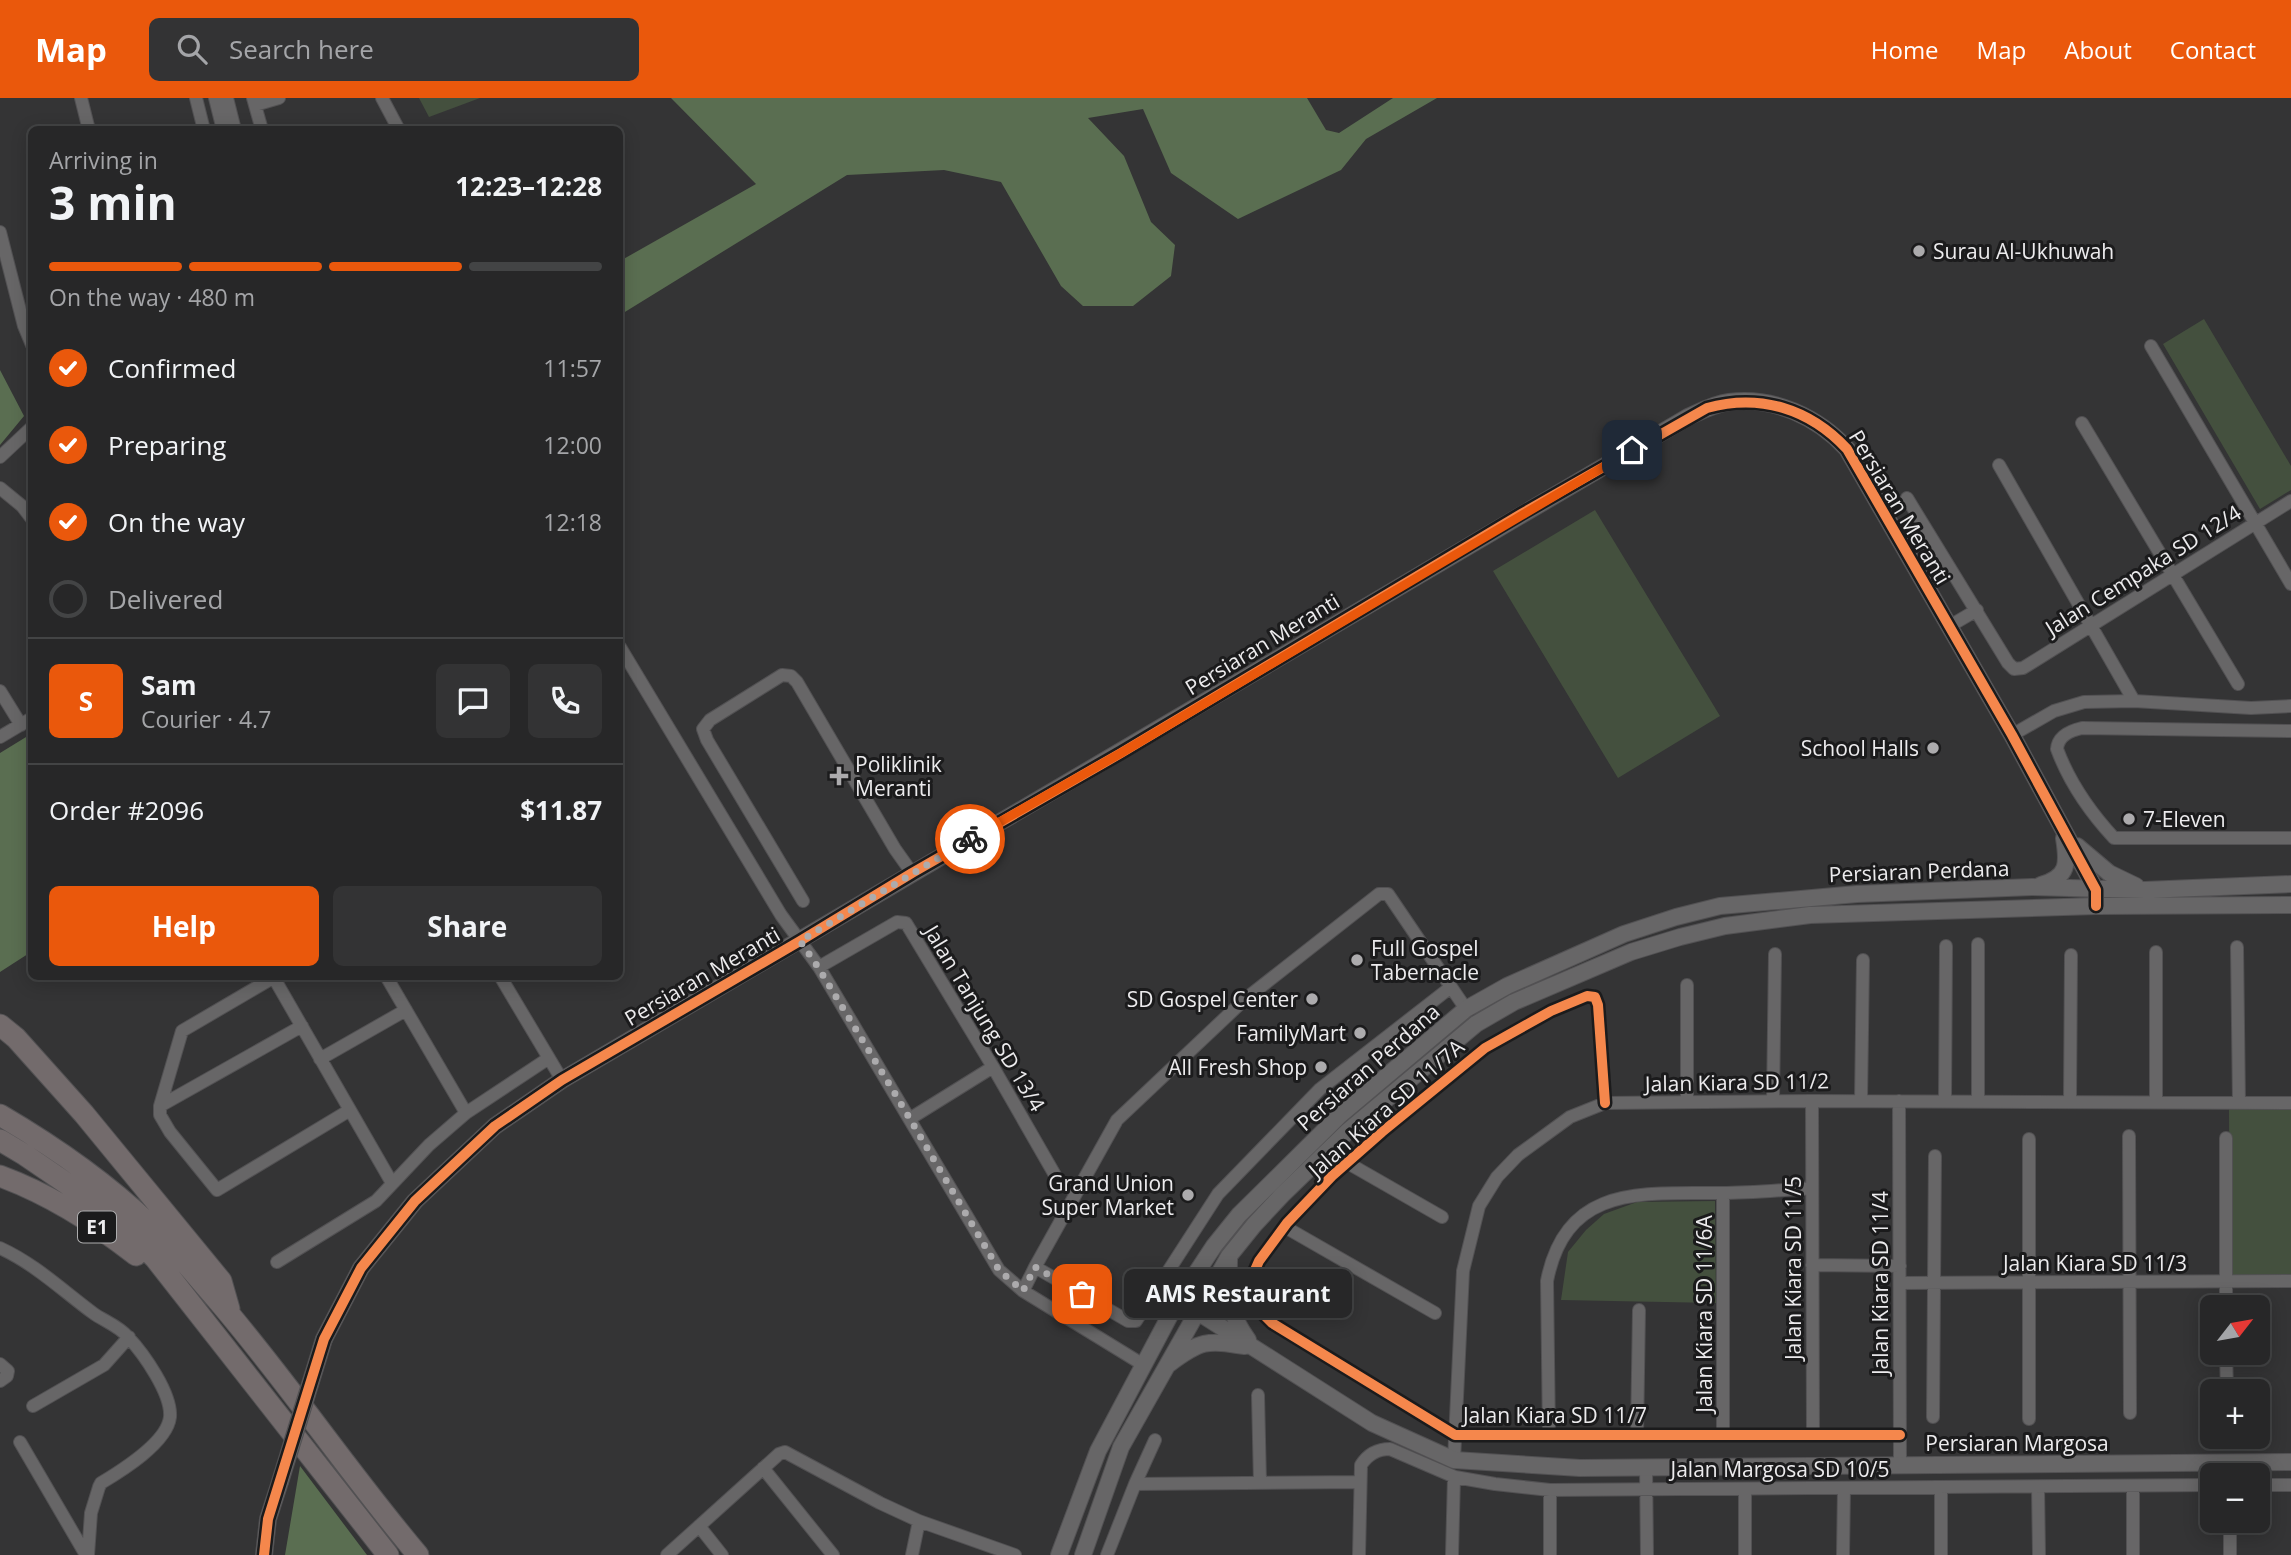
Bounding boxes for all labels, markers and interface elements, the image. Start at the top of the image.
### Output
search box [149,18,639,81]
text: Map [35,27,107,72]
icon: search [173,30,211,68]
text: Search here [229,31,374,67]
text: Home [1871,33,1939,66]
text: Map [1977,33,2026,66]
text: About [2064,33,2132,66]
text: Contact [2170,33,2256,66]
text: Arriving in [49,144,158,176]
text: 12:23–12:28 [455,168,602,204]
text: 3 min [49,171,177,233]
place label: Surau Al-Ukhuwah [1933,237,2114,265]
marker: Surau Al-Ukhuwah [1911,243,1927,259]
text: On the way · 480 m [49,281,255,313]
icon: check [49,349,87,387]
text: Confirmed [108,350,236,386]
text: 11:57 [543,352,602,384]
pin [1602,420,1662,480]
street label: Persiaran Meranti [1843,425,1957,589]
icon: check [49,426,87,464]
text: Preparing [108,427,226,463]
text: 12:00 [543,429,602,461]
icon: home [1613,431,1651,469]
street label: Jalan Cempaka SD 12/4 [2038,498,2246,643]
icon: check [49,503,87,541]
text: On the way [108,504,245,540]
text: 12:18 [543,506,602,538]
text: Delivered [108,581,223,617]
street label: Persiaran Meranti [1180,587,1344,701]
button: chat [436,664,510,738]
button: phone [528,664,602,738]
text: Sam [141,667,197,703]
text: S [79,683,93,719]
text: Courier · 4.7 [141,703,271,735]
place label: School Halls [1801,734,1919,762]
marker: School Halls [1925,740,1941,756]
place label: Poliklinik Meranti [855,750,942,802]
marker: Poliklinik Meranti [829,766,849,786]
text: Order #2096 [49,792,204,828]
text: $11.87 [520,792,602,828]
courier [935,804,1005,874]
place label: 7-Eleven [2143,805,2226,833]
marker: 7-Eleven [2121,811,2137,827]
icon: bike [951,820,989,858]
street label: Persiaran Perdana [1828,854,2010,888]
button: Help [49,886,319,966]
button: Share [333,886,602,966]
street label: Jalan Tanjung SD 13/4 [917,918,1052,1116]
street label: Persiaran Meranti [619,920,785,1032]
place label: Full Gospel Tabernacle [1371,934,1479,986]
marker: Full Gospel Tabernacle [1349,952,1365,968]
place label: SD Gospel Center [1127,985,1298,1013]
marker: SD Gospel Center [1304,991,1320,1007]
street label: Persiaran Perdana [1291,997,1445,1137]
place label: FamilyMart [1236,1019,1346,1047]
marker: FamilyMart [1352,1025,1368,1041]
street label: Jalan Kiara SD 11/7A [1301,1032,1470,1185]
place label: All Fresh Shop [1168,1053,1307,1081]
marker: All Fresh Shop [1313,1059,1329,1075]
street label: Jalan Kiara SD 11/2 [1643,1066,1829,1098]
place label: Grand Union Super Market [1041,1169,1174,1221]
street label: Jalan Kiara SD 11/5 [1779,1176,1807,1362]
marker: Grand Union Super Market [1180,1187,1196,1203]
street label: Jalan Kiara SD 11/4 [1866,1191,1894,1377]
road number: E1 [78,1212,116,1242]
street label: Jalan Kiara SD 11/6A [1690,1215,1718,1415]
street label: Jalan Kiara SD 11/3 [2001,1249,2187,1277]
pin [1052,1264,1112,1324]
callout: AMS Restaurant [1124,1270,1352,1318]
icon: bag [1063,1275,1101,1313]
text: AMS Restaurant [1146,1277,1330,1309]
north arrow [2200,1295,2270,1365]
map controls [2200,1295,2270,1533]
button: + [2200,1379,2270,1449]
street label: Jalan Kiara SD 11/7 [1461,1401,1647,1429]
street label: Persiaran Margosa [1925,1429,2109,1457]
street label: Jalan Margosa SD 10/5 [1669,1455,1889,1483]
button: − [2200,1463,2270,1533]

